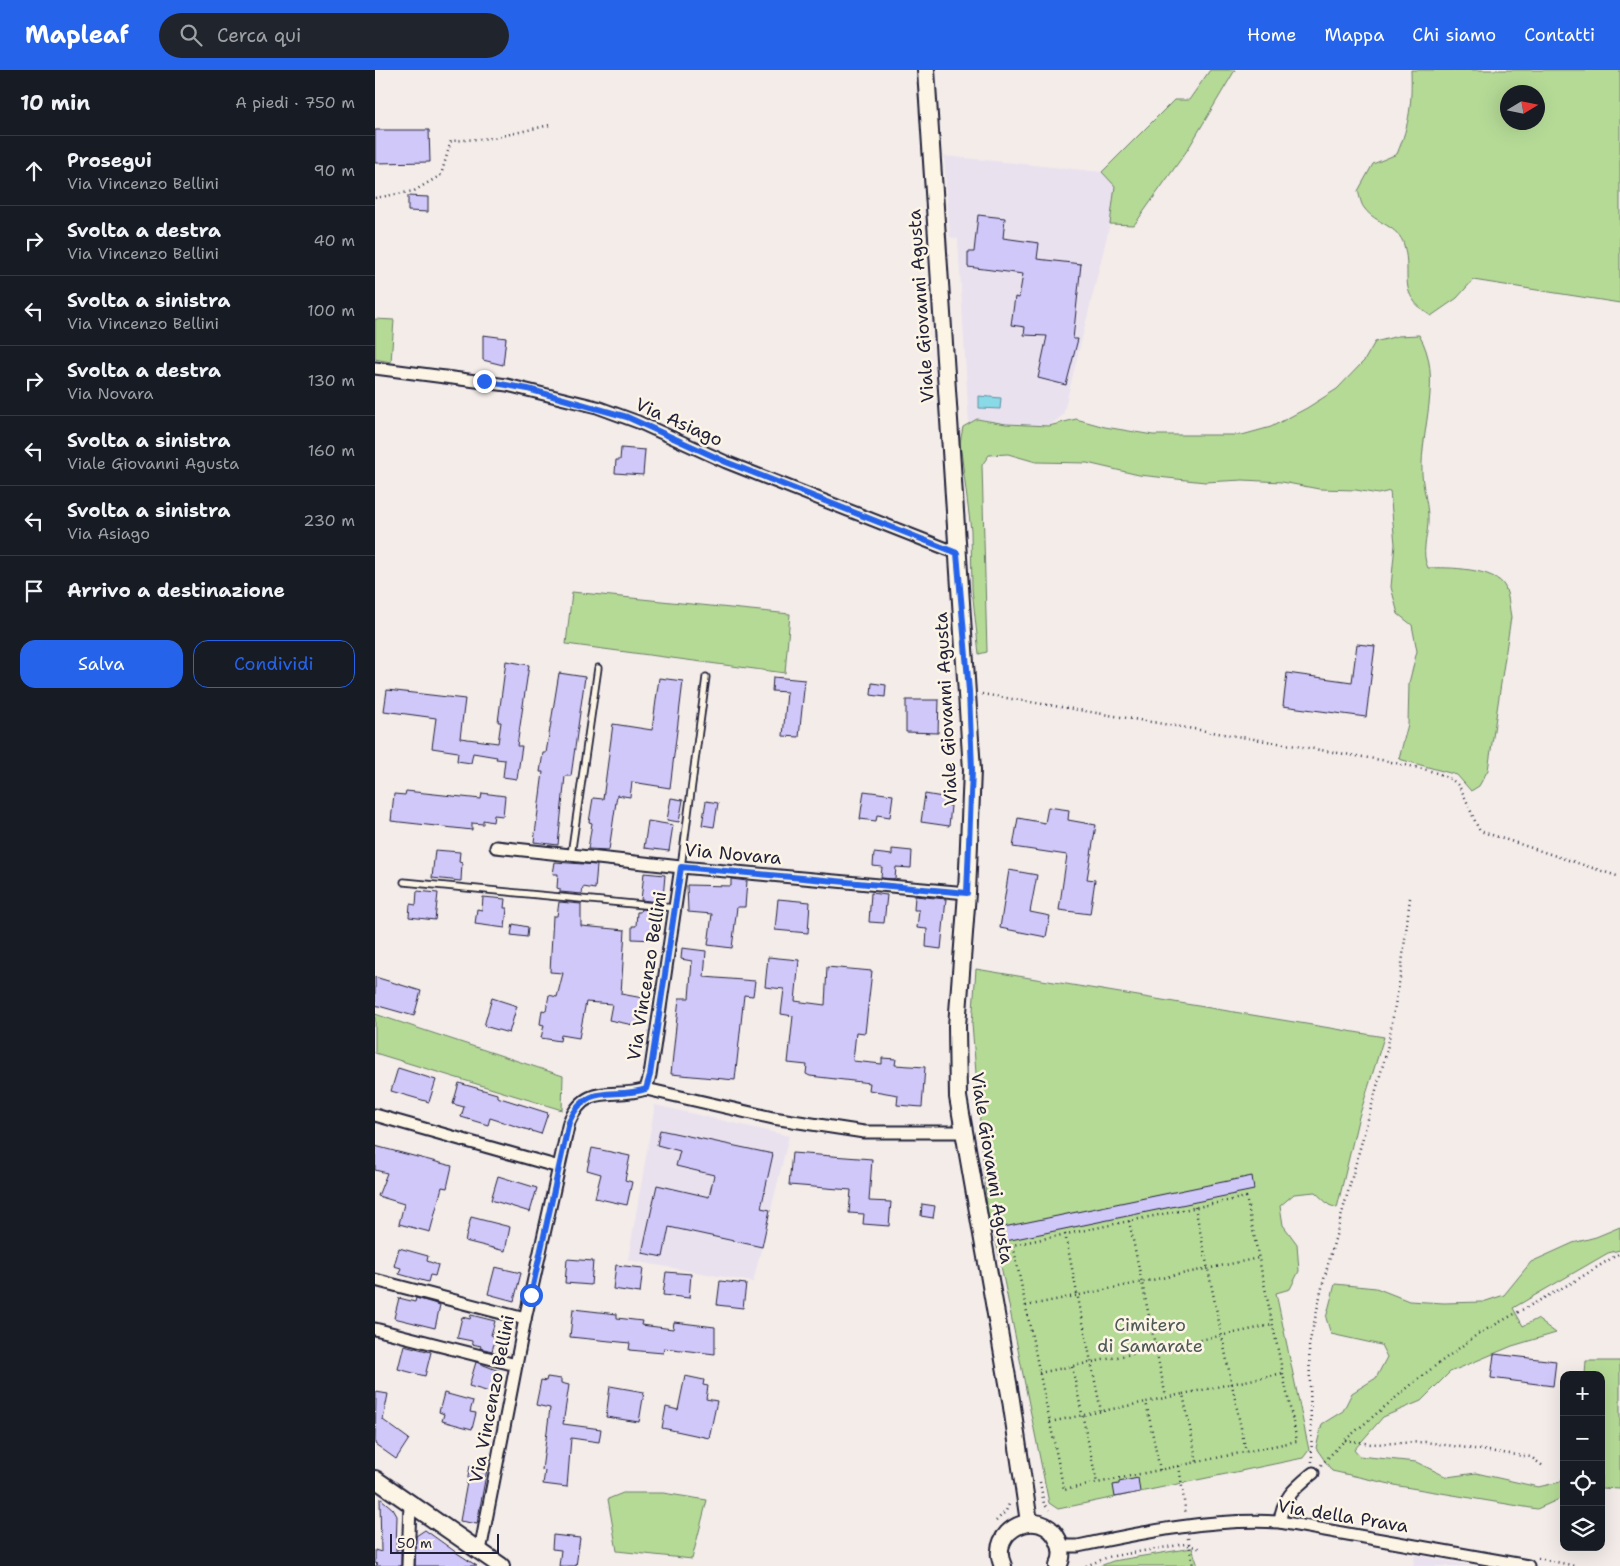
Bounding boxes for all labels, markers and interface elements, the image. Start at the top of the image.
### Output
search box [159,13,509,58]
text: Mapleaf [25,19,129,51]
icon: search [177,21,205,49]
text: Cerca qui [217,23,301,48]
text: Home [1247,23,1296,47]
text: Mappa [1324,23,1384,47]
text: Chi siamo [1412,23,1496,47]
text: Contatti [1524,23,1595,47]
north arrow [1500,85,1545,130]
text: 10 min [20,89,90,117]
text: A piedi · 750 m [235,92,355,113]
text: Prosegui [67,148,152,173]
icon: ahead [20,157,48,185]
text: 90 m [314,160,355,181]
text: Via Vincenzo Bellini [67,173,219,194]
street label: Viale Giovanni Agusta [902,208,940,404]
text: Svolta a destra [67,218,221,243]
icon: right [20,227,48,255]
text: 40 m [313,230,355,251]
text: Via Vincenzo Bellini [67,243,219,264]
text: Svolta a sinistra [67,288,230,313]
icon: left [20,297,48,325]
text: 100 m [307,300,355,321]
text: Via Vincenzo Bellini [67,313,219,334]
text: Svolta a destra [67,358,221,383]
icon: right [20,367,48,395]
text: 130 m [308,370,355,391]
route end [473,370,496,393]
text: Via Novara [67,383,153,404]
street label: Via Asiago [631,392,727,452]
text: Svolta a sinistra [67,428,230,453]
icon: left [20,437,48,465]
text: 160 m [308,440,355,461]
text: Viale Giovanni Agusta [67,453,239,474]
text: Svolta a sinistra [67,498,230,523]
icon: left [20,507,48,535]
text: 230 m [303,510,355,531]
text: Via Asiago [67,523,150,544]
icon: arrive [20,577,48,605]
text: Arrivo a destinazione [67,578,285,603]
street label: Viale Giovanni Agusta [929,612,963,806]
button: Salva [20,640,183,688]
button: Condividi [193,640,355,688]
street label: Via Novara [684,838,782,870]
street label: Via Vincenzo Bellini [622,890,672,1062]
street label: Viale Giovanni Agusta [965,1070,1019,1266]
route start [520,1284,543,1307]
street label: Via Vincenzo Bellini [464,1313,520,1485]
park label: Cimitero di Samarate [1097,1313,1203,1358]
map controls [1560,1371,1605,1551]
button: + [1560,1371,1605,1416]
button: − [1560,1416,1605,1461]
button: locate [1560,1461,1605,1506]
street label: Via della Prava [1276,1494,1410,1538]
button: layers [1560,1506,1605,1551]
scale bar [390,1531,499,1554]
text: 50 m [397,1534,432,1552]

